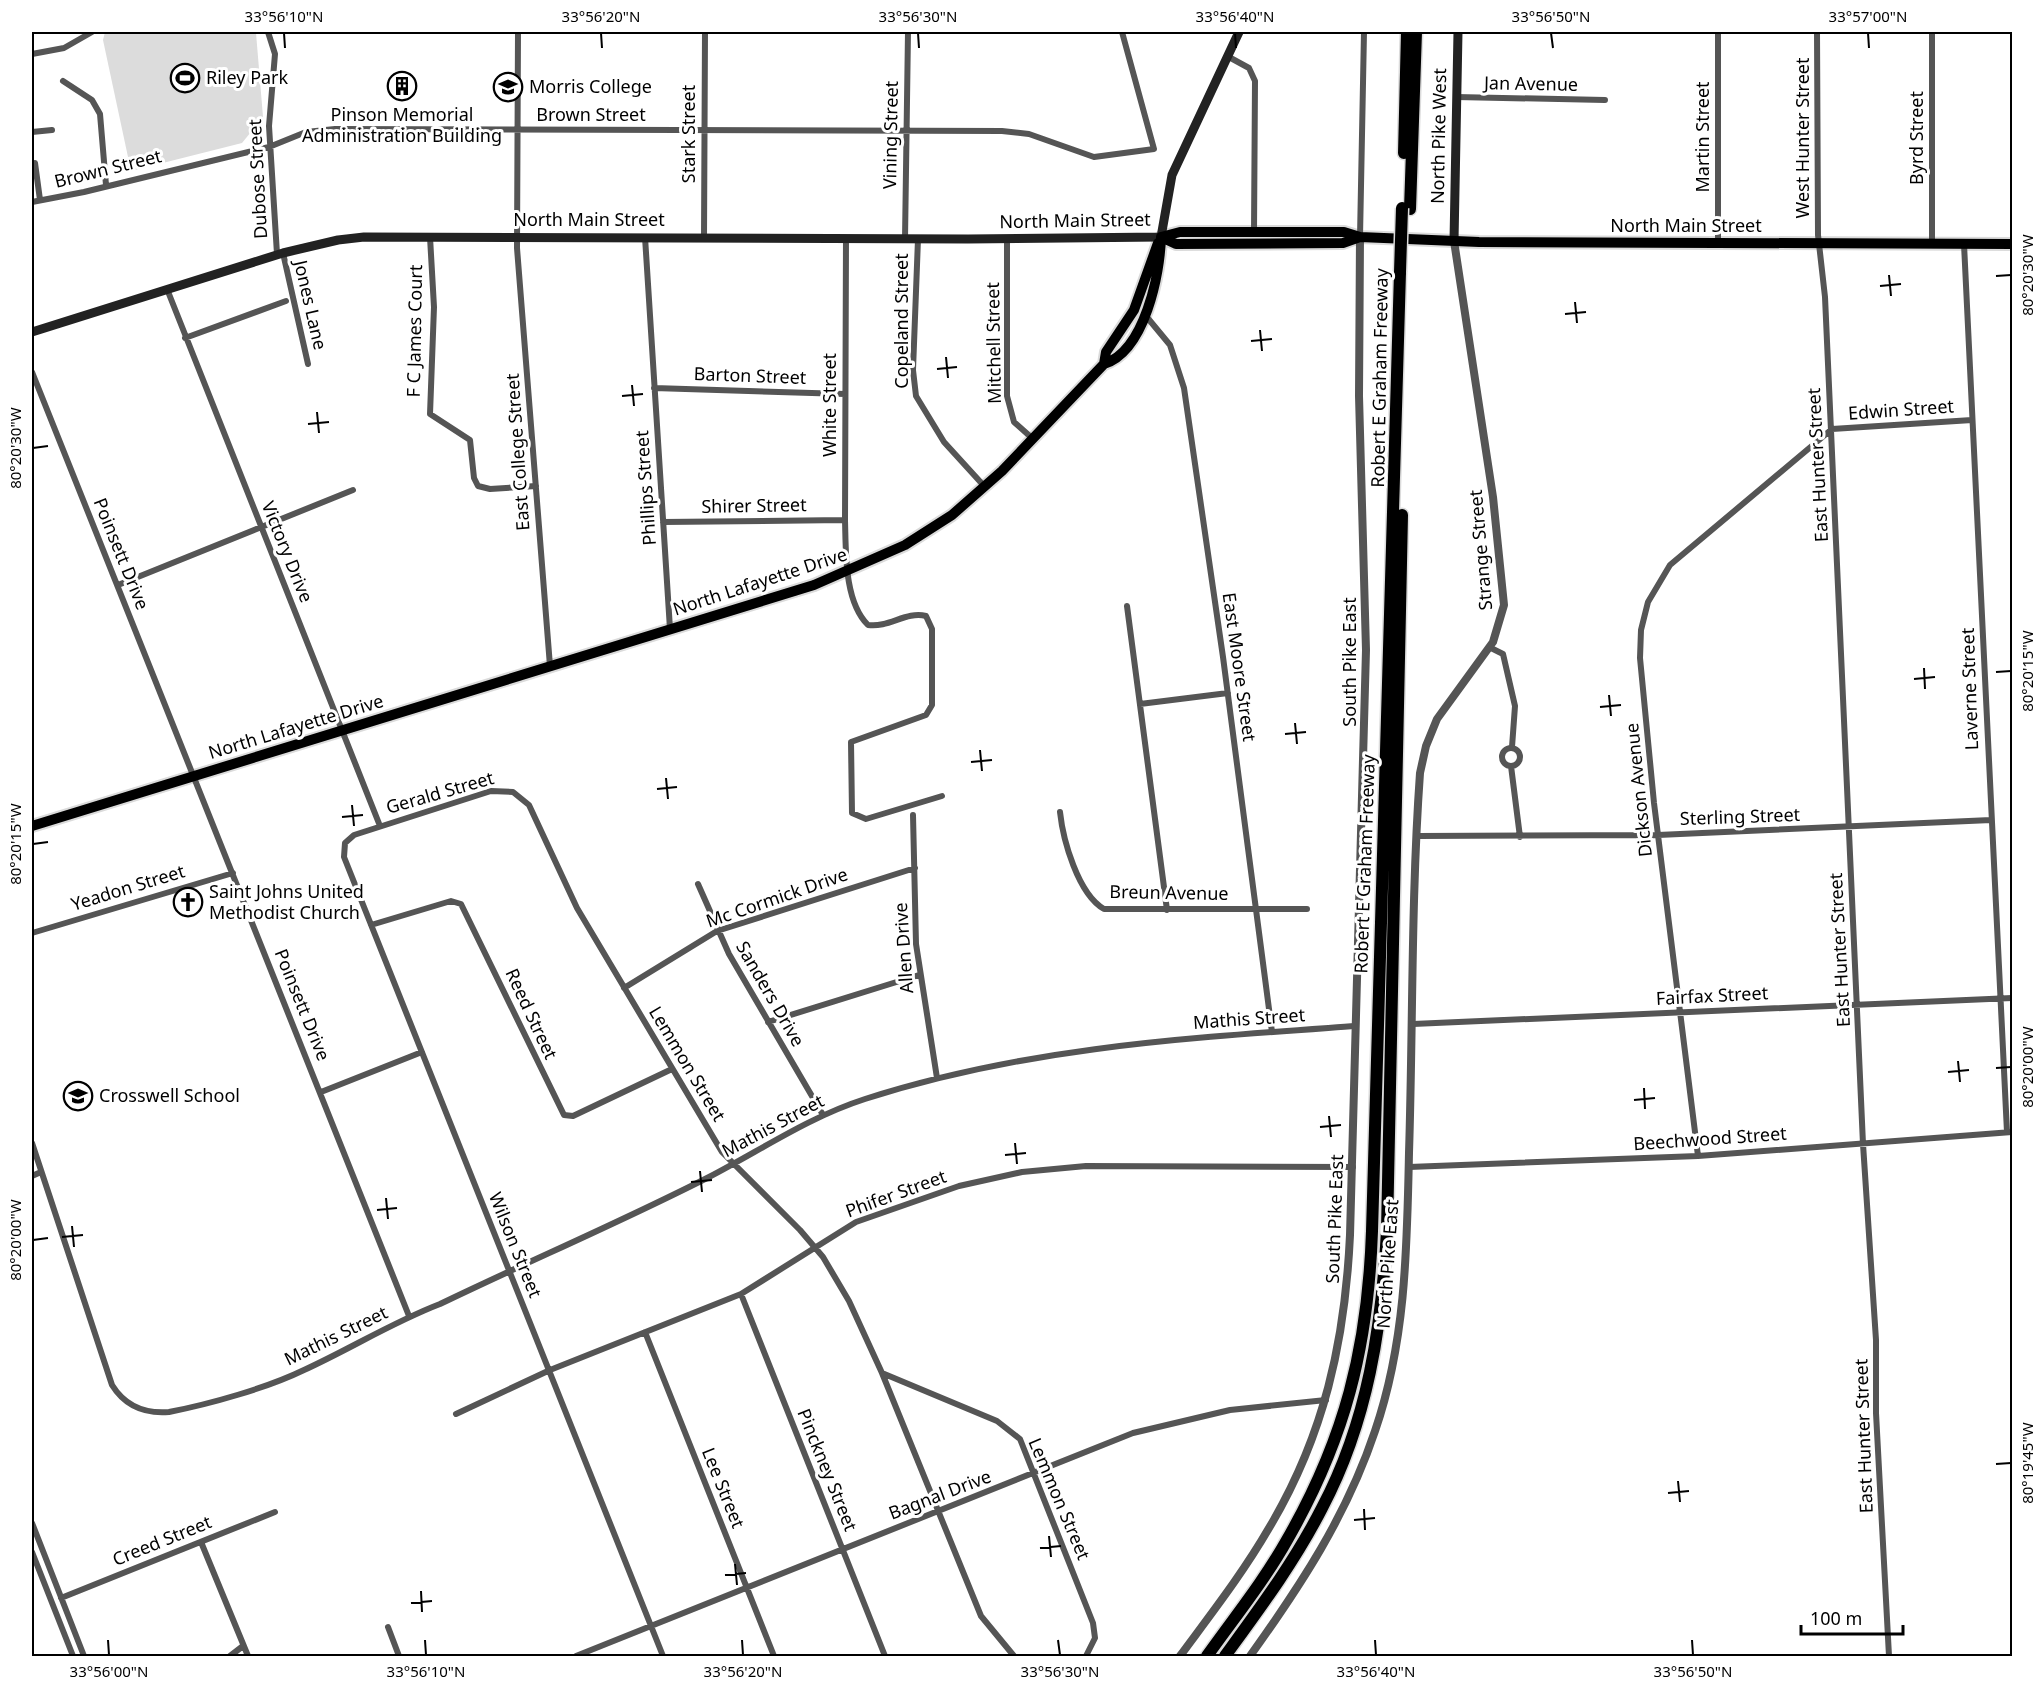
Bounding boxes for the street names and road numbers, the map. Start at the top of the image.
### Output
street label: West Hunter Street [1790,57,1814,218]
street label: North Pike West [1425,67,1451,204]
street label: Jan Avenue [1482,70,1578,96]
street label: Vining Street [877,80,903,189]
street label: Martin Street [1690,81,1714,193]
street label: Stark Street [676,84,700,183]
street label: Byrd Street [1904,91,1928,185]
street label: Brown Street [536,102,646,126]
street label: Dubose Street [242,118,272,240]
street label: Brown Street [52,143,164,193]
street label: North Main Street [513,207,665,231]
street label: North Main Street [999,207,1151,233]
street label: North Main Street [1610,213,1762,237]
street label: Copeland Street [889,253,913,389]
street label: Jones Lane [289,256,333,352]
street label: F C James Court [401,264,427,398]
street label: Robert E Graham Freeway [1365,267,1393,488]
street label: Mitchell Street [980,282,1006,404]
street label: White Street [817,352,841,457]
street label: Barton Street [693,361,807,389]
street label: East College Street [499,372,534,532]
street label: East Hunter Street [1801,387,1833,543]
street label: Edwin Street [1847,393,1955,425]
street label: Phillips Street [629,429,661,546]
street label: Strange Street [1463,488,1497,611]
street label: Shirer Street [701,492,807,518]
street label: Poinsett Drive [89,494,155,613]
street label: Victory Drive [257,497,319,606]
street label: North Lafayette Drive [670,542,850,621]
street label: East Moore Street [1218,591,1262,743]
street label: South Pike East [1337,597,1361,727]
street label: Laverne Street [1955,627,1983,751]
street label: North Lafayette Drive [205,688,386,764]
street label: Dickson Avenue [1619,722,1657,858]
street label: Robert E Graham Freeway [1348,753,1380,974]
street label: Gerald Street [383,765,497,819]
street label: Sterling Street [1679,802,1801,830]
street label: Yeadon Street [68,858,188,916]
street label: Mc Cormick Drive [703,862,851,933]
street label: East Hunter Street [1823,872,1855,1028]
street label: Breun Avenue [1109,879,1229,905]
street label: Allen Drive [888,902,918,994]
street label: Sanders Drive [731,937,811,1050]
street label: Poinsett Drive [270,945,336,1064]
street label: Reed Street [500,964,564,1063]
street label: Fairfax Street [1655,980,1769,1010]
street label: Lemmon Street [644,1002,732,1126]
street label: Mathis Street [1192,1002,1306,1034]
street label: Mathis Street [717,1088,828,1162]
street label: Beechwood Street [1632,1121,1788,1155]
street label: South Pike East [1320,1153,1348,1284]
street label: Phifer Street [842,1164,950,1222]
street label: Wilson Street [484,1188,548,1301]
street label: North Pike East [1371,1198,1404,1329]
street label: Mathis Street [280,1299,392,1370]
street label: East Hunter Street [1848,1358,1878,1514]
street label: Pinckney Street [792,1405,864,1535]
street label: Lemmon Street [1023,1434,1097,1564]
street label: Lee Street [697,1444,751,1532]
street label: Bagnal Drive [885,1464,994,1525]
street label: Creed Street [109,1509,215,1571]

